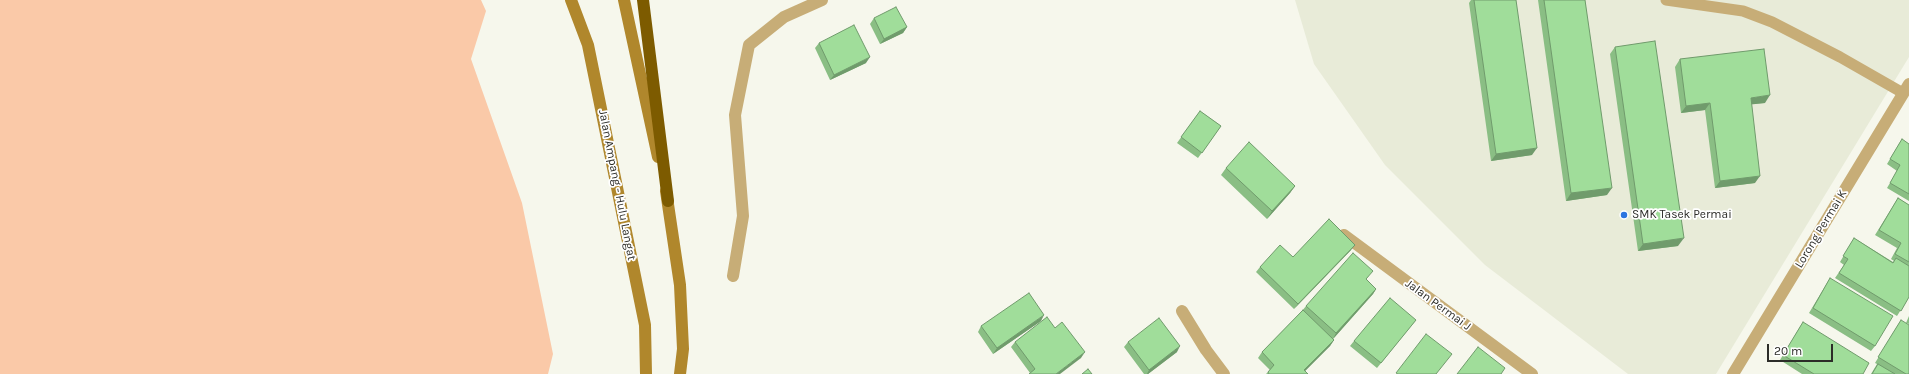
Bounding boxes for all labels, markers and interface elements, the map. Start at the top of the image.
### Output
street label: Jalan Ampang - Hulu Langat [595,108,639,262]
street label: Lorong Permai K [1792,187,1850,271]
place label: SMK Tasek Permai [1632,208,1732,222]
marker: SMK Tasek Permai [1619,210,1629,220]
street label: Jalan Permai J [1402,276,1474,334]
scale bar [1769,336,1835,362]
text: 20 m [1774,344,1802,358]

